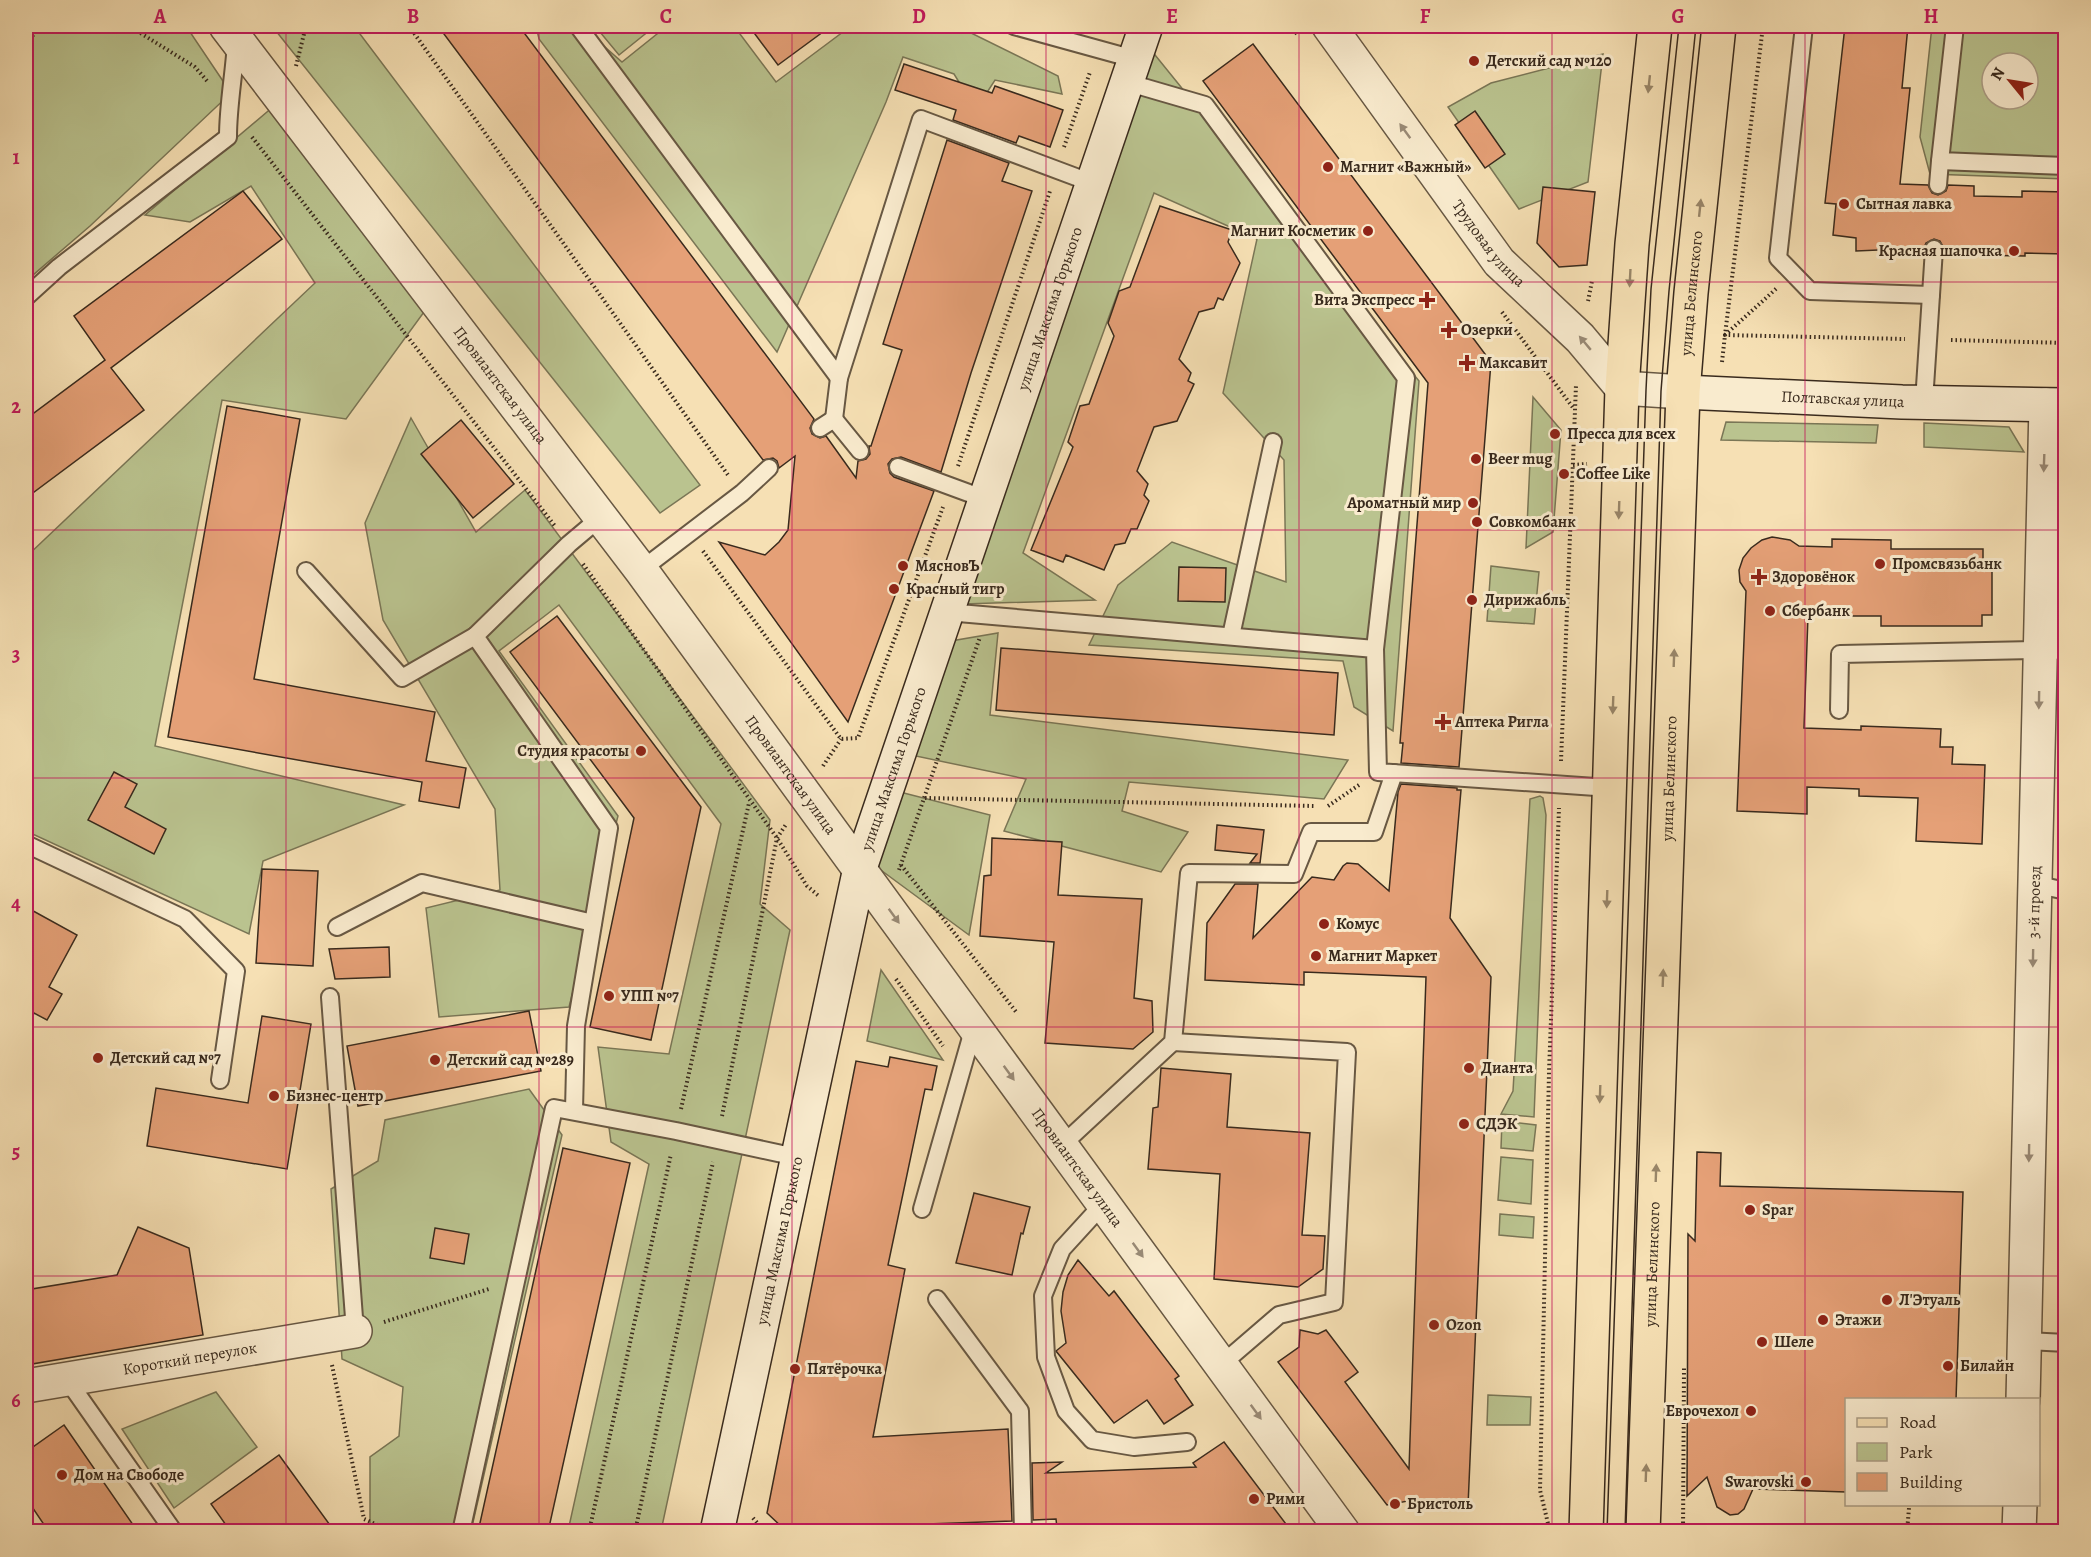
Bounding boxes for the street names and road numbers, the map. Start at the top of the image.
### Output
street label: Трудовая улица [1447,195,1531,293]
street label: улица Максима Горького [1012,224,1088,394]
street label: улица Белинского [1675,230,1708,357]
street label: Провиантская улица [448,322,553,449]
street label: Полтавская улица [1781,385,1906,413]
street label: улица Максима Горького [855,684,932,855]
street label: Провиантская улица [740,711,842,840]
street label: улица Белинского [1656,715,1683,843]
street label: 3-й проезд [2023,865,2046,939]
street label: Провиантская улица [1026,1103,1128,1232]
street label: улица Максима Горького [751,1154,809,1328]
street label: улица Белинского [1639,1201,1666,1328]
street label: Короткий переулок [121,1337,258,1381]

